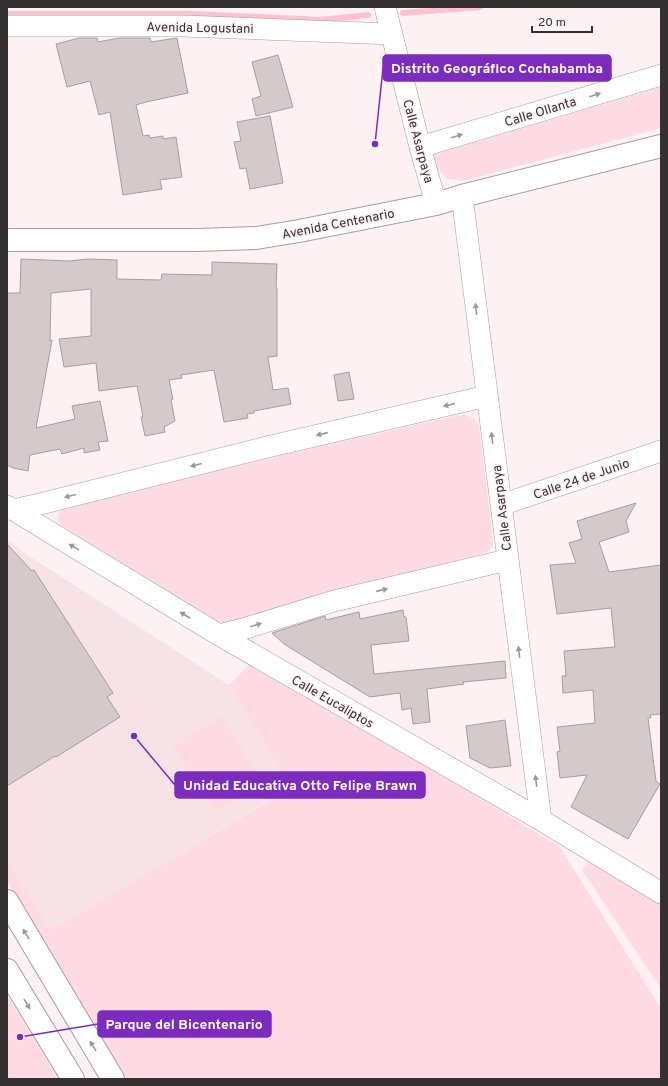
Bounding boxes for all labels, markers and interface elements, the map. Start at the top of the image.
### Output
scale bar [532,8,592,34]
text: 20 m [538,15,566,31]
street label: Avenida Logustani [146,20,254,38]
callout: Distrito Geográfico Cochabamba [383,55,611,81]
text: Distrito Geográfico Cochabamba [391,61,603,78]
one-way arrow [589,92,601,98]
street label: Calle Ollanta [503,94,578,131]
street label: Calle Asarpaya [398,98,436,185]
one-way arrow [451,133,463,139]
street label: Avenida Centenario [281,206,396,244]
one-way arrow [473,303,479,315]
one-way arrow [443,402,455,408]
one-way arrow [316,431,328,437]
one-way arrow [489,432,495,444]
street label: Calle 24 de Junio [531,456,632,504]
one-way arrow [190,462,202,468]
street label: Calle Asarpaya [490,464,516,551]
one-way arrow [64,494,76,500]
one-way arrow [69,543,79,551]
one-way arrow [376,587,388,593]
one-way arrow [179,611,191,618]
one-way arrow [251,622,263,628]
one-way arrow [516,646,522,658]
street label: Calle Eucaliptos [288,673,376,733]
callout: Unidad Educativa Otto Felipe Brawn [175,772,425,798]
one-way arrow [533,775,539,787]
text: Unidad Educativa Otto Felipe Brawn [183,778,417,795]
one-way arrow [23,928,30,940]
one-way arrow [24,998,31,1010]
callout: Parque del Bicentenario [98,1011,271,1037]
text: Parque del Bicentenario [105,1017,263,1034]
one-way arrow [90,1040,97,1051]

